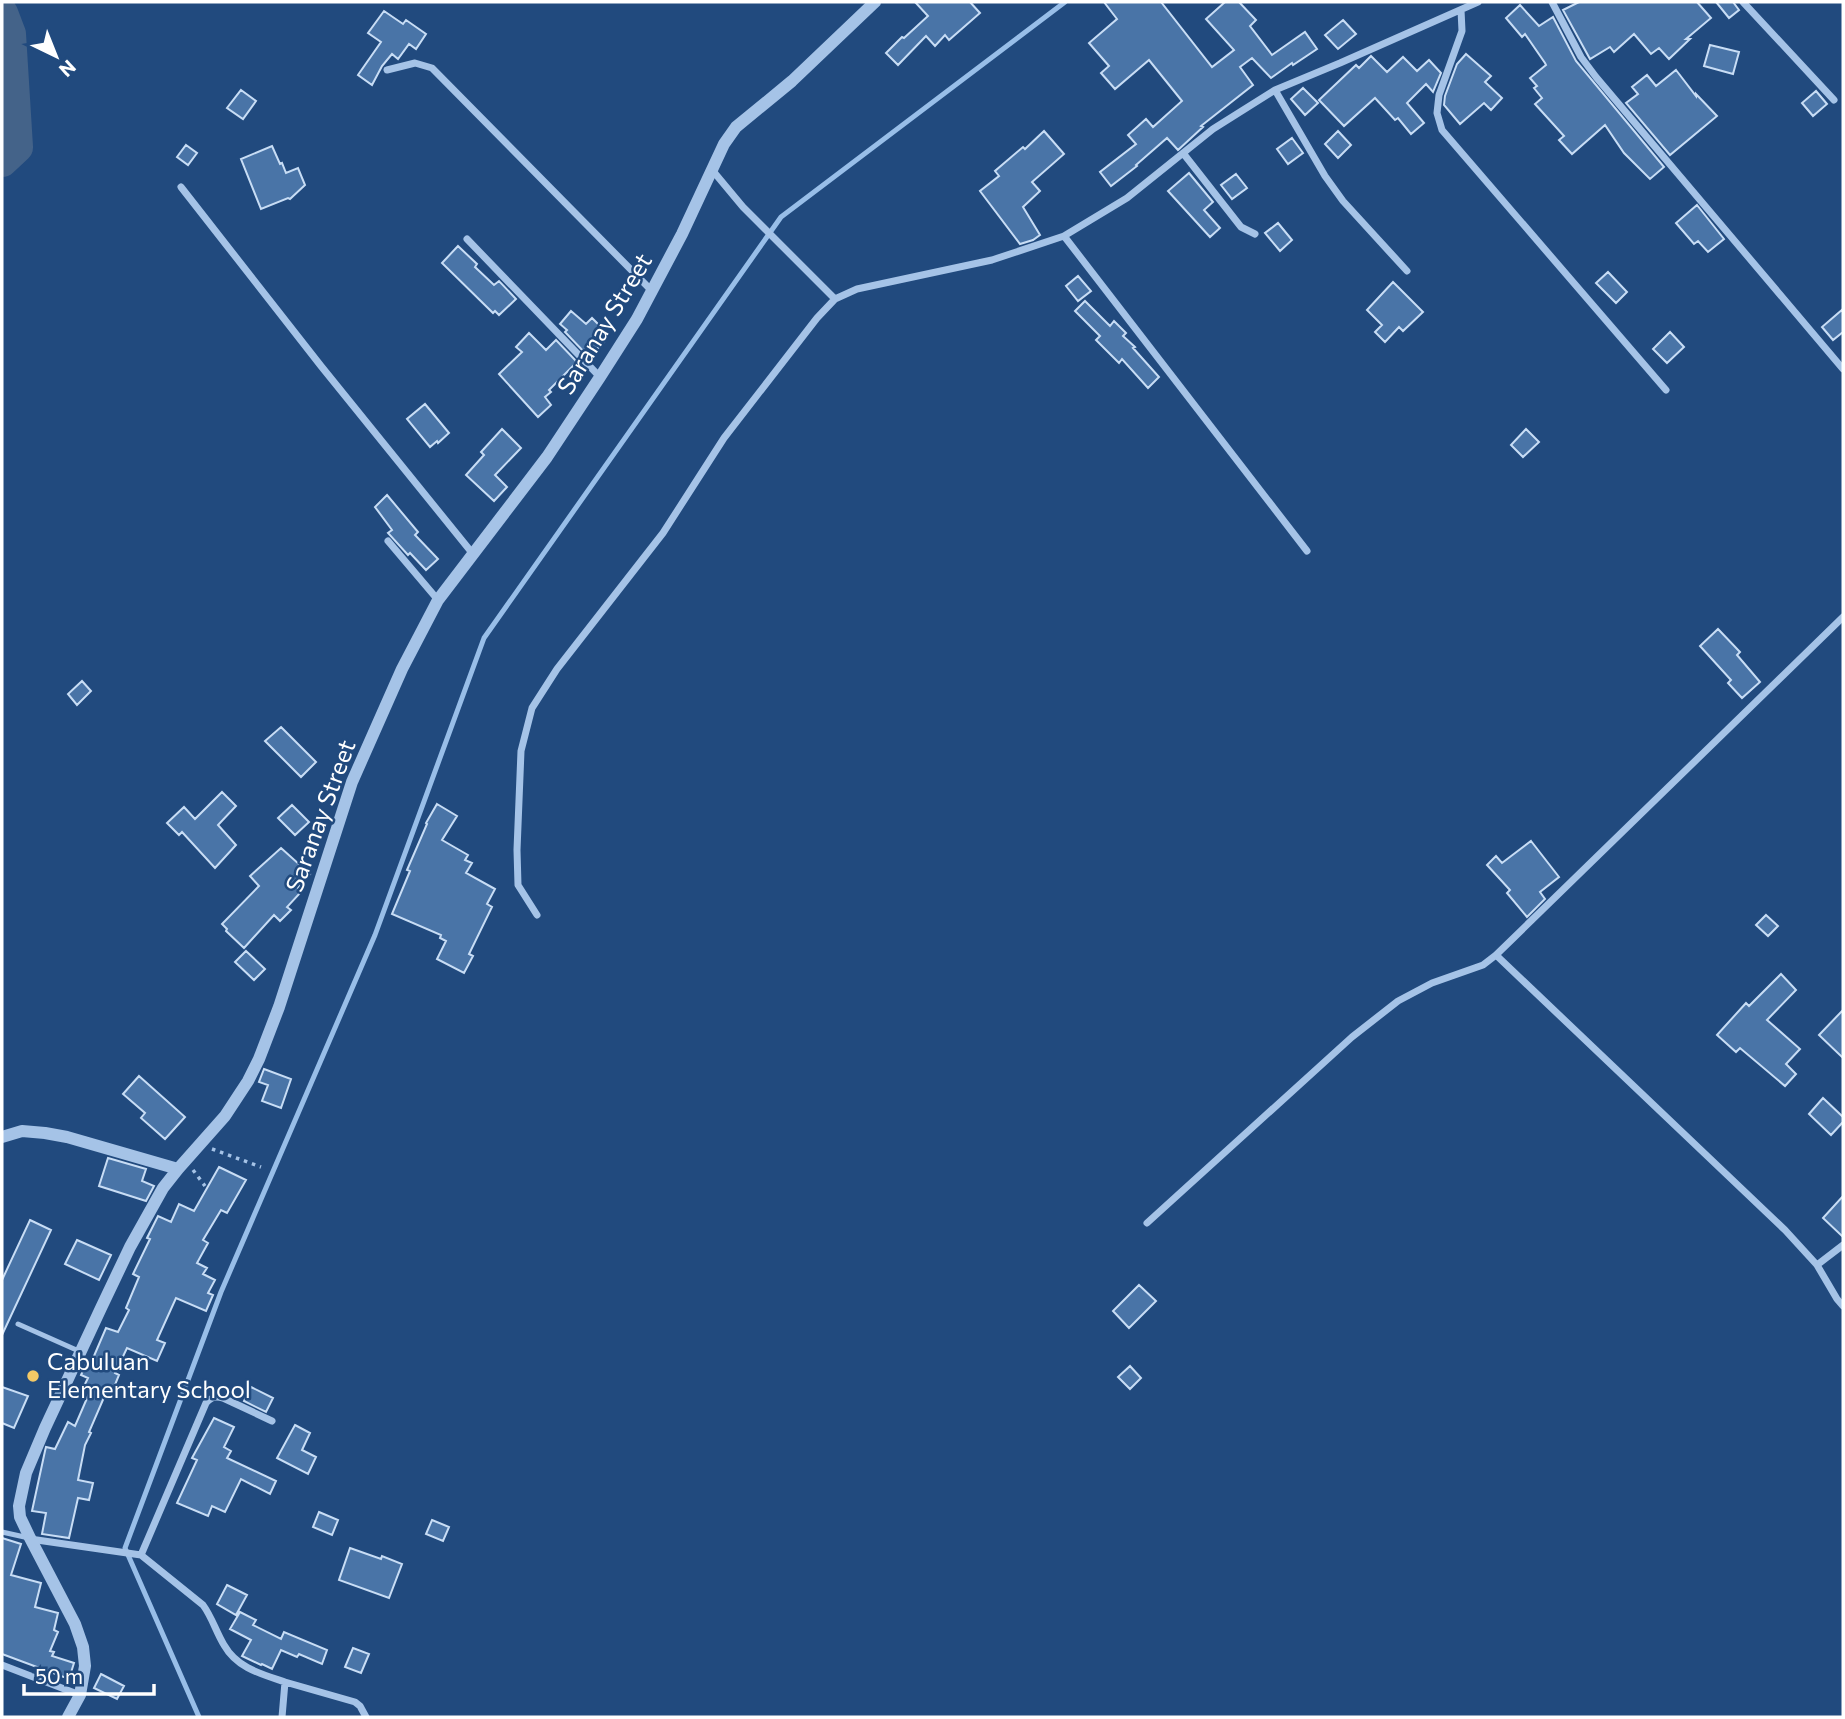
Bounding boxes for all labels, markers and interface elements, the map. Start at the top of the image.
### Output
north arrow [21,21,91,91]
text: N [55,56,81,82]
street label: Saranay Street [550,247,657,399]
street label: Saranay Street [279,735,361,895]
place label: Cabuluan Elementary School [47,1346,251,1403]
marker: Cabuluan Elementary School [25,1368,41,1384]
scale bar [24,1652,154,1696]
text: 50 m [35,1663,83,1688]

